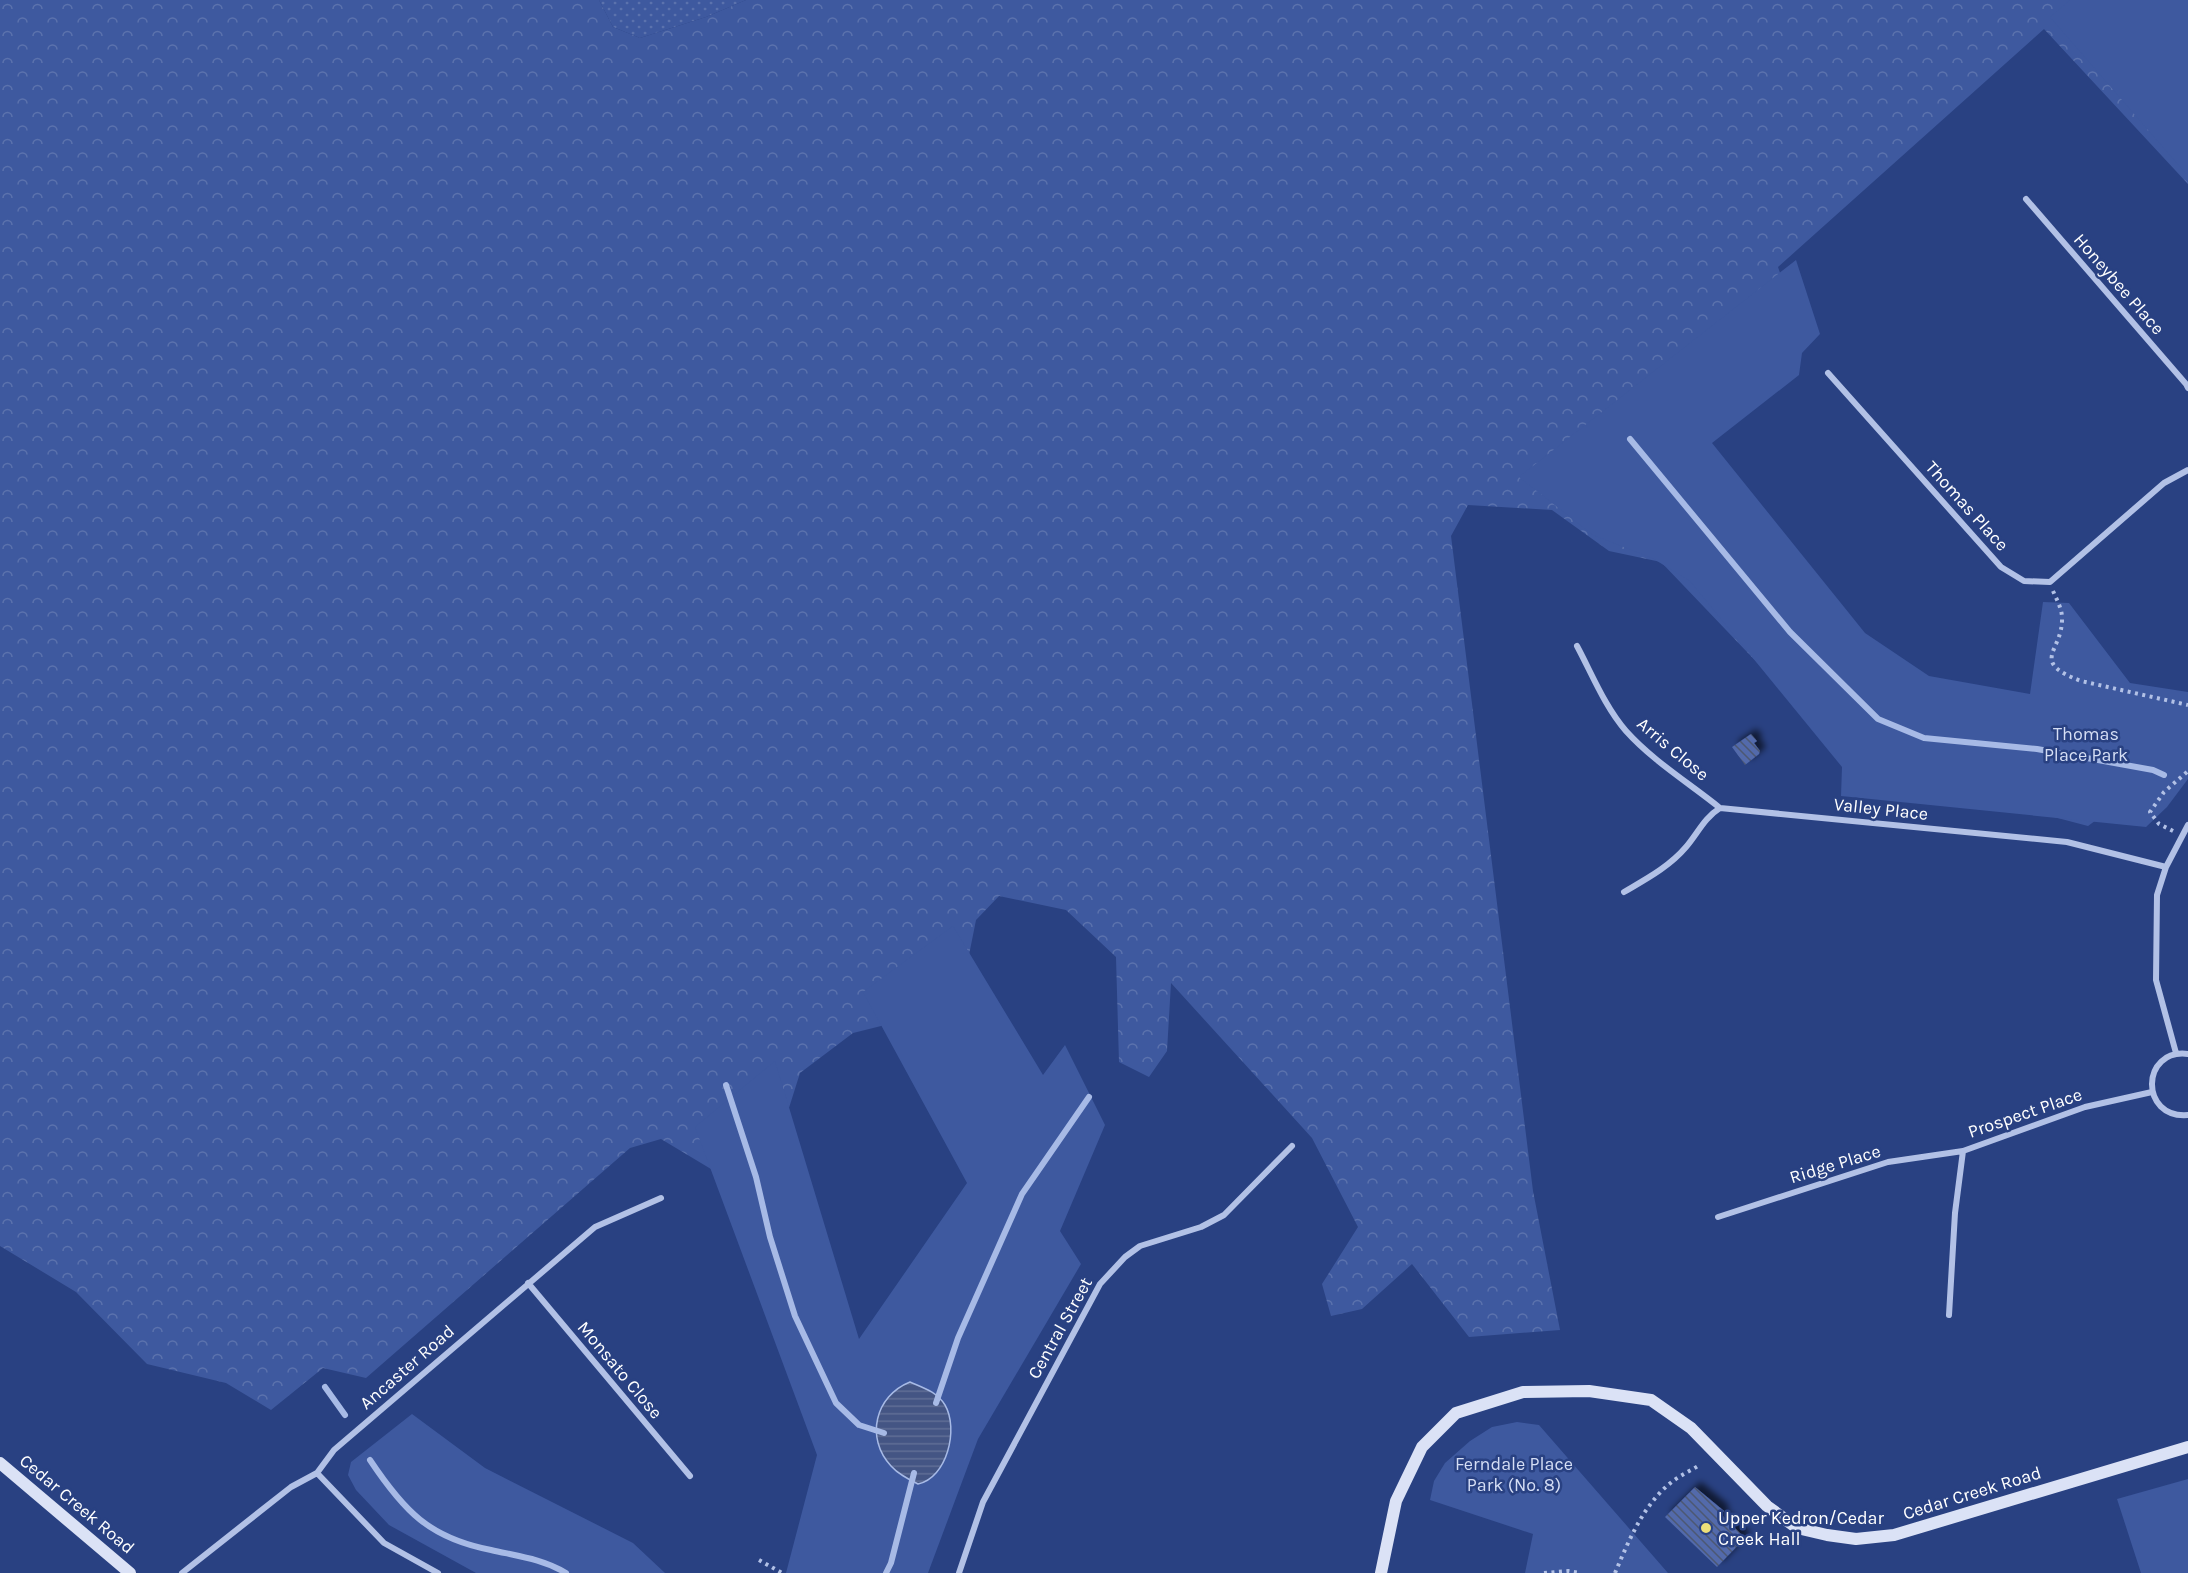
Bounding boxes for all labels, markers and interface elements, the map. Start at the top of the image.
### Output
street label: Honeybee Place [2069,229,2169,339]
street label: Thomas Place [1921,456,2013,556]
street label: Arris Close [1633,713,1713,785]
park label: Thomas Place Park [2044,723,2128,766]
street label: Valley Place [1833,793,1929,825]
street label: Prospect Place [1965,1083,2085,1143]
street label: Ridge Place [1787,1140,1883,1188]
street label: Central Street [1023,1273,1097,1383]
street label: Monsato Close [573,1317,667,1423]
street label: Ancaster Road [355,1320,459,1414]
street label: Cedar Creek Road [15,1449,139,1559]
park label: Ferndale Place Park (No. 8) [1455,1453,1573,1496]
street label: Cedar Creek Road [1900,1462,2044,1524]
place label: Upper Kedron/Cedar Creek Hall [1718,1507,1884,1550]
marker: Upper Kedron/Cedar Creek Hall [1699,1521,1713,1535]

